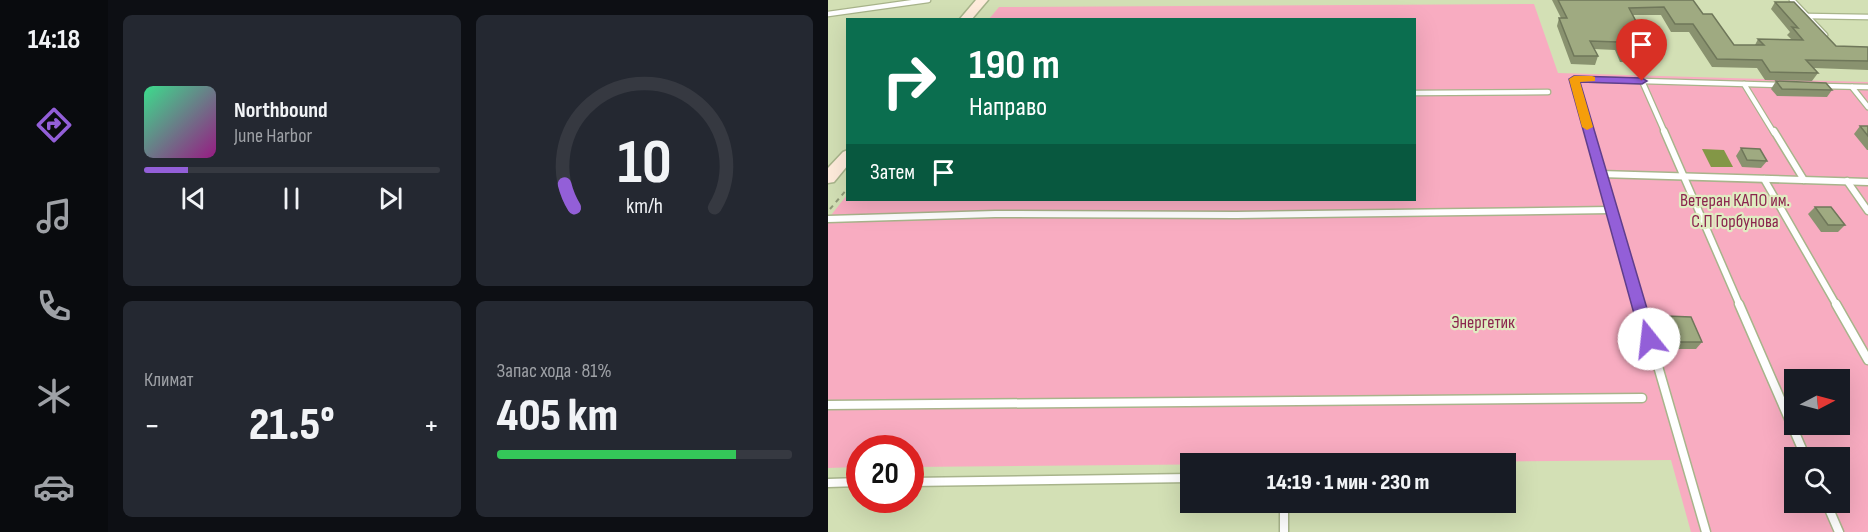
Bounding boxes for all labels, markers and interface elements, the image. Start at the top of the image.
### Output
pin [1616,19,1667,81]
text: 14:18 [28,24,80,56]
icon: arrive [1625,28,1658,61]
text: 190 m [969,40,1060,91]
icon: right [870,42,948,120]
text: Направо [969,91,1047,123]
text: Northbound [234,97,328,124]
icon: directions [33,104,75,146]
text: June Harbor [234,124,312,148]
text: 10 [617,126,671,201]
icon: arrive [927,156,960,189]
text: Затем [870,159,915,186]
icon: previous [177,182,210,215]
icon: pause [275,182,308,215]
icon: next [374,182,407,215]
park label: Ветеран КАПО им. С.П Горбунова [1680,190,1790,232]
text: km/h [626,194,663,219]
icon: music [33,195,75,237]
icon: phone [33,285,75,327]
position arrow [1617,307,1681,371]
park label: Энергетик [1451,312,1515,333]
text: Запас хода · 81% [497,359,612,383]
text: Климат [144,368,194,392]
north arrow [1784,369,1850,435]
map controls [1784,369,1850,513]
icon: climate [33,375,75,417]
text: 405 km [497,389,618,444]
text: 21.5° [249,398,335,453]
text: − [144,406,160,446]
text: + [423,406,440,446]
speed limit sign: 20 [846,435,924,513]
button: search [1784,447,1850,513]
icon: car [33,466,75,508]
text: 14:19 · 1 мин · 230 m [1267,469,1429,496]

